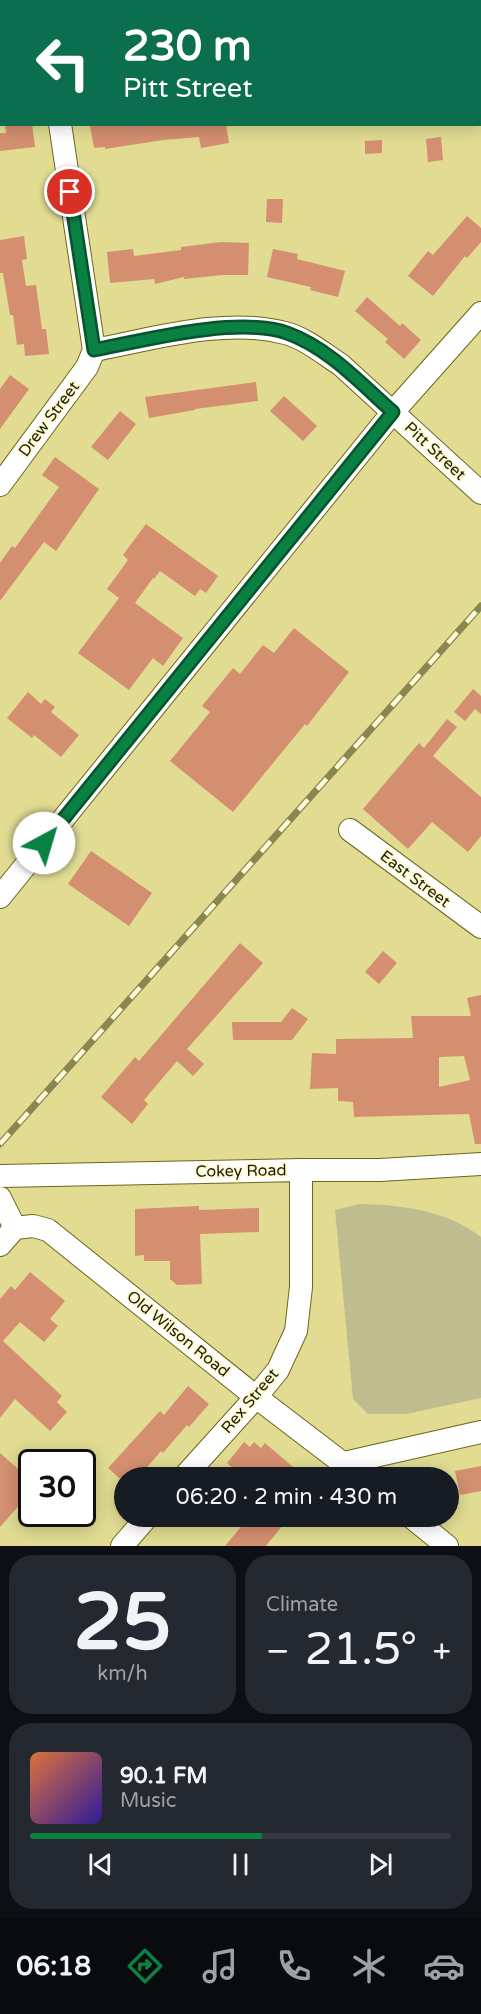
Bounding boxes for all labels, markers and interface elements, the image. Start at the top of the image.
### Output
text: 230 m [123,21,252,72]
icon: left [24,24,102,102]
text: Pitt Street [123,72,252,105]
pin [44,166,95,217]
icon: arrive [53,175,86,208]
street label: Drew Street [14,377,84,461]
street label: Pitt Street [400,418,470,484]
position arrow [12,811,76,875]
street label: East Street [376,846,454,912]
street label: Cokey Road [195,1160,287,1182]
street label: Old Wilson Road [123,1286,233,1382]
street label: Rex Street [217,1364,283,1438]
speed limit sign: 30 [18,1449,96,1527]
text: 06:20 · 2 min · 430 m [176,1484,397,1510]
text: 25 [74,1576,171,1670]
text: Climate [266,1593,338,1617]
text: 21.5° [305,1623,417,1677]
text: − [266,1632,290,1671]
text: + [432,1632,451,1671]
text: km/h [97,1662,148,1686]
text: 90.1 FM [120,1763,208,1789]
text: Music [120,1789,176,1813]
icon: previous [84,1848,117,1881]
icon: pause [224,1848,257,1881]
icon: next [364,1848,397,1881]
icon: directions [124,1945,166,1987]
icon: music [199,1945,241,1987]
icon: phone [273,1945,315,1987]
icon: climate [348,1945,390,1987]
icon: car [423,1945,465,1987]
text: 06:18 [16,1950,91,1983]

